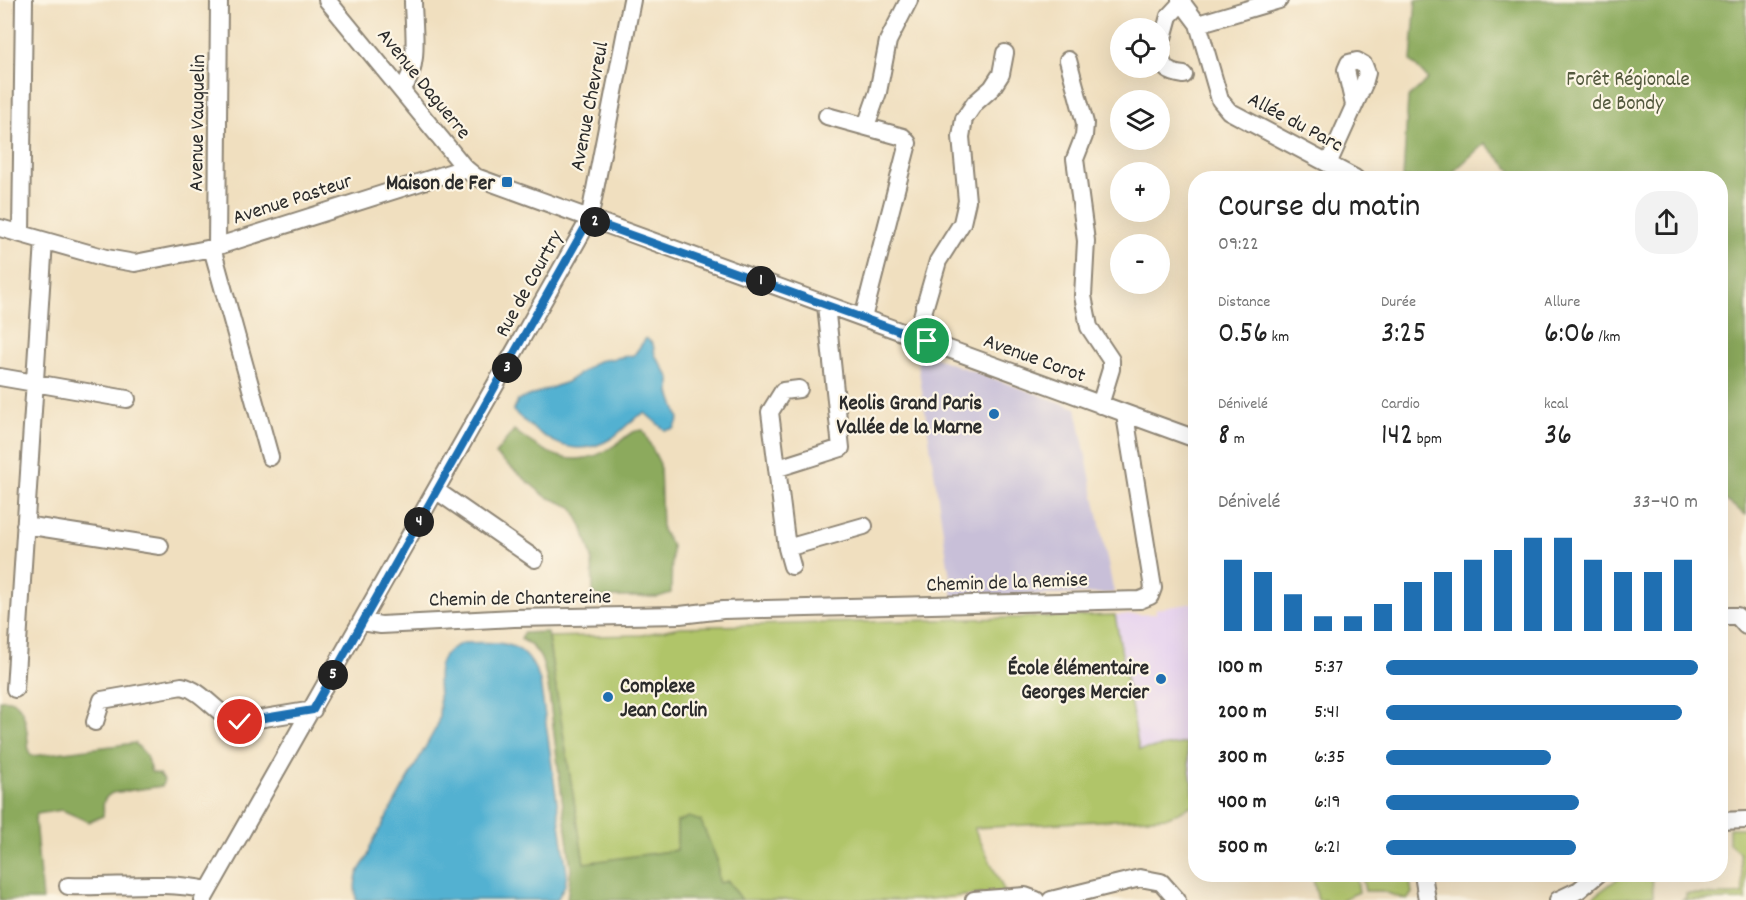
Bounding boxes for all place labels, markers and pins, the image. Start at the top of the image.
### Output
place label: Maison de Fer [386,170,496,200]
marker: Maison de Fer [500,175,514,189]
pin: 2 [580,207,610,237]
pin: 1 [746,266,776,296]
pin [901,315,952,366]
pin: 3 [492,353,522,383]
place label: Keolis Grand Paris Vallée de la Marne [837,390,982,444]
marker: Keolis Grand Paris Vallée de la Marne [987,407,1001,421]
pin: 4 [404,507,434,537]
place label: École élémentaire Georges Mercier [1008,655,1150,709]
pin: 5 [318,660,348,690]
marker: École élémentaire Georges Mercier [1154,672,1168,686]
place label: Complexe Jean Corlin [620,673,708,727]
marker: Complexe Jean Corlin [601,690,615,704]
pin [214,696,265,747]

